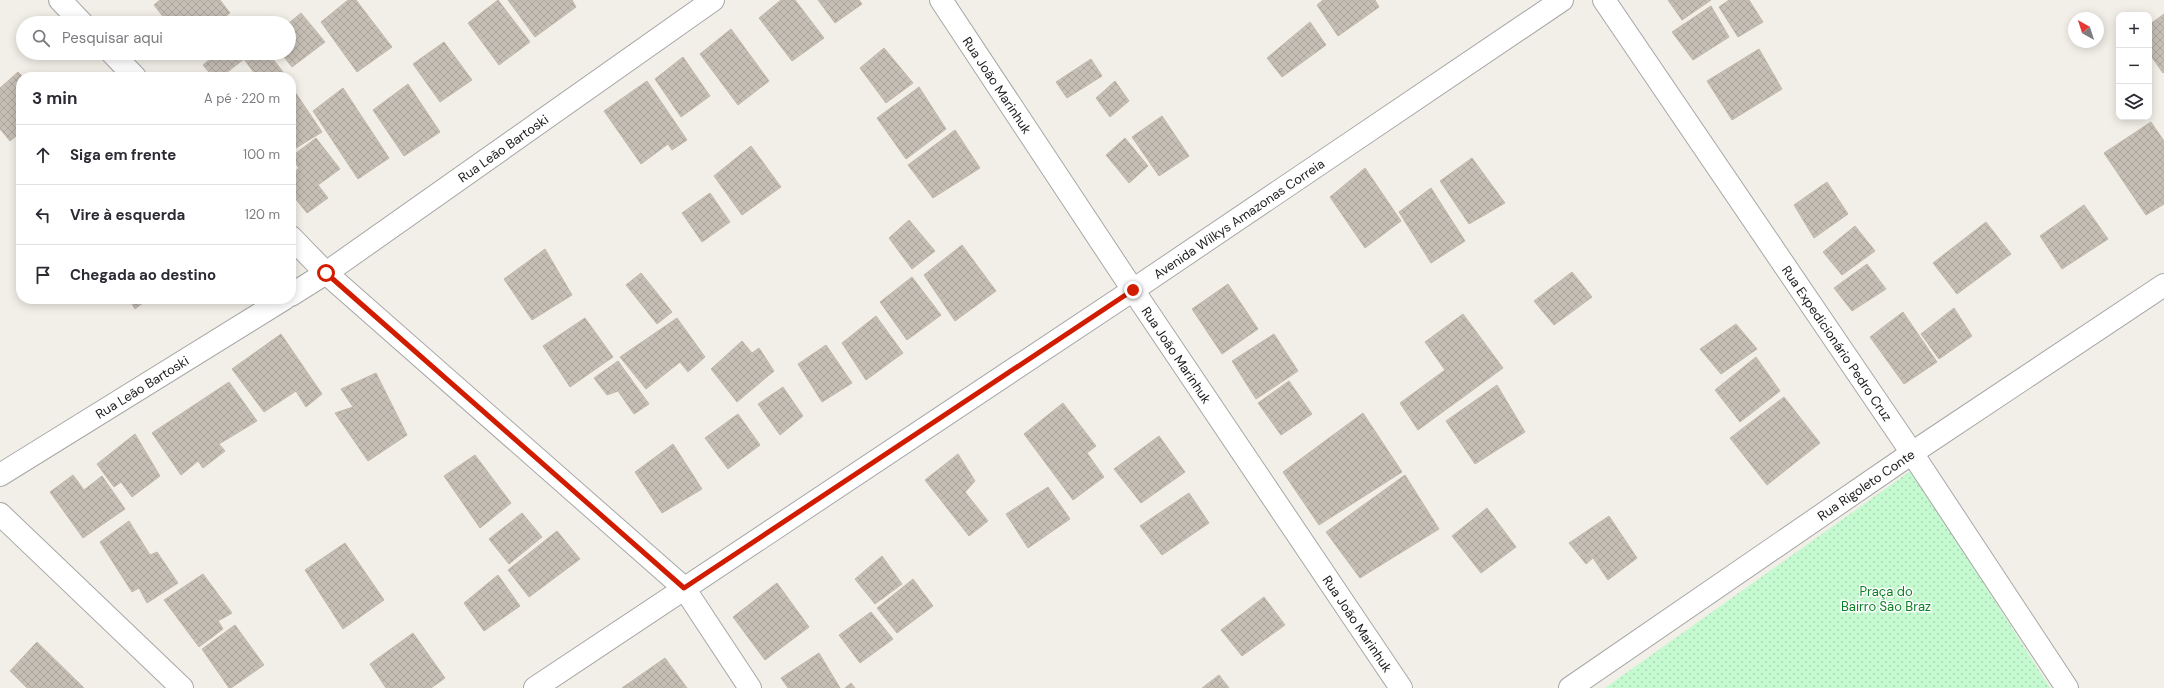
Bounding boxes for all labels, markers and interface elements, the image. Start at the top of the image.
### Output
north arrow [2068,12,2104,48]
map controls [2116,12,2152,120]
button: + [2116,12,2152,48]
search box [16,16,296,60]
icon: search [30,27,52,49]
text: Pesquisar aqui [62,28,163,48]
street label: Rua João Marinhuk [959,33,1035,138]
button: − [2116,48,2152,84]
button: layers [2116,84,2152,120]
text: 3 min [32,87,77,109]
text: A pé · 220 m [204,90,280,107]
street label: Rua Leão Bartoski [455,111,552,186]
icon: ahead [32,144,54,166]
text: Siga em frente [70,145,176,165]
text: 100 m [243,146,280,163]
street label: Avenida Wilkys Amazonas Correia [1150,155,1328,283]
icon: left [32,204,54,226]
text: Vire à esquerda [70,205,185,225]
text: 120 m [245,206,280,223]
street label: Rua Expedicionário Pedro Cruz [1778,262,1896,425]
icon: arrive [32,264,54,286]
route start [317,264,335,282]
text: Chegada ao destino [70,265,216,285]
route end [1124,281,1142,299]
street label: Rua João Marinhuk [1138,303,1215,407]
street label: Rua Leão Bartoski [92,352,192,423]
street label: Rua Rigoleto Conte [1814,446,1918,524]
street label: Rua João Marinhuk [1319,572,1396,676]
park label: Praça do Bairro São Braz [1841,583,1931,615]

